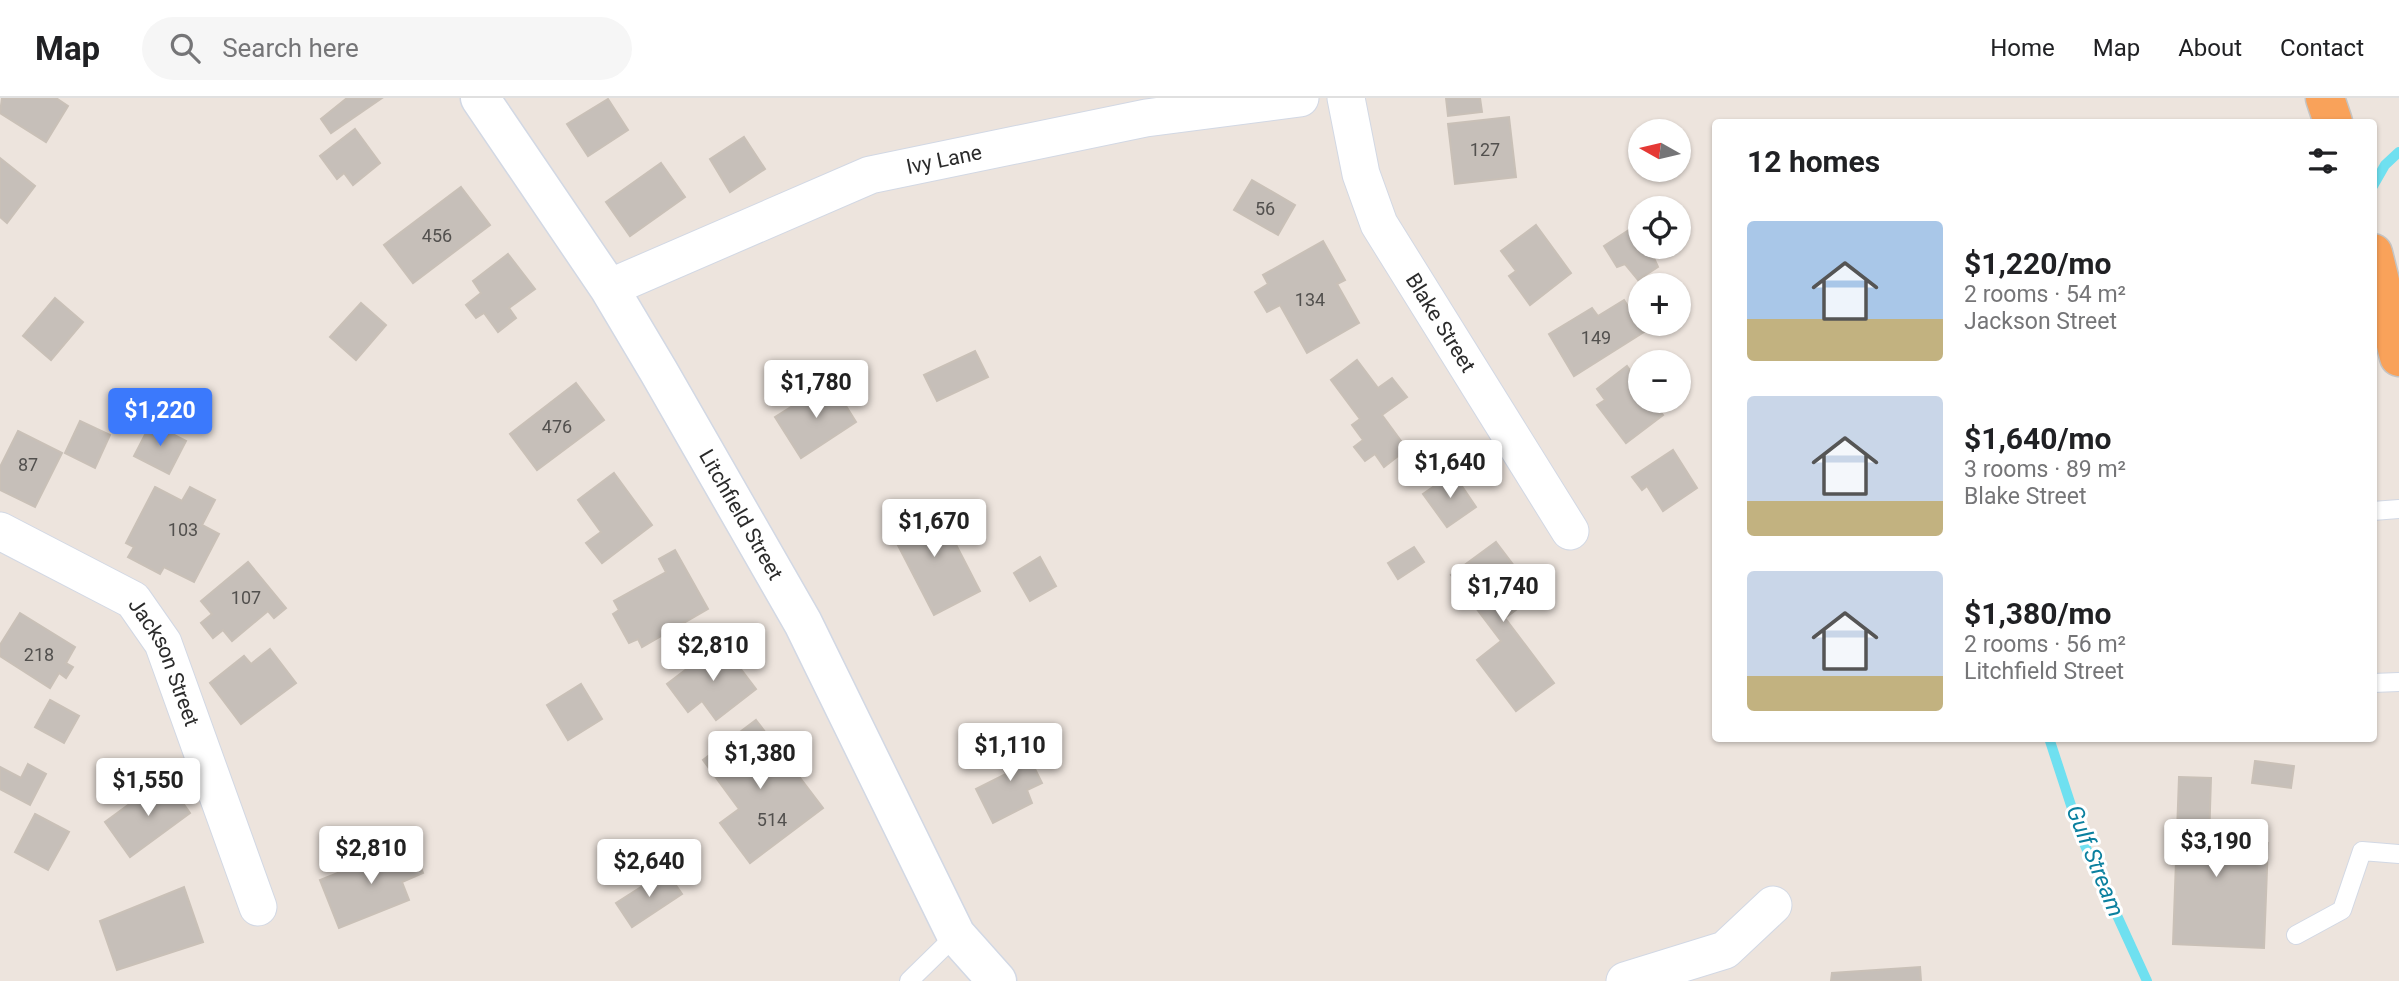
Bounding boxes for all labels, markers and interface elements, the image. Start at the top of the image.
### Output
search box [142,17,632,80]
text: Map [35,29,100,68]
icon: search [166,29,204,67]
text: Search here [222,33,359,63]
text: Home [1990,34,2055,62]
text: Map [2093,34,2140,62]
text: About [2178,34,2242,62]
text: Contact [2280,34,2364,62]
north arrow [1628,119,1690,182]
map controls [1628,119,1691,413]
house number: 127 [1470,139,1500,160]
street label: Ivy Lane [904,140,984,179]
icon: filters [2304,142,2342,180]
text: 12 homes [1747,144,1880,179]
button: locate [1628,196,1691,259]
house number: 56 [1255,198,1275,219]
house number: 456 [422,225,452,246]
text: $1,220/mo [1964,246,2112,281]
icon: home [1803,249,1887,333]
street label: Blake Street [1401,269,1480,377]
button: + [1628,273,1691,336]
text: 2 rooms · 54 m² [1964,281,2126,308]
house number: 134 [1295,289,1325,310]
text: Jackson Street [1964,308,2117,335]
house number: 149 [1581,327,1611,348]
button: − [1628,350,1691,413]
pin: $1,780 [759,360,873,420]
text: $1,780 [780,369,852,396]
pin: $1,220 [103,388,217,448]
text: $1,220 [124,397,196,424]
house number: 476 [542,416,572,437]
text: $1,640/mo [1964,421,2112,456]
icon: home [1803,424,1887,508]
pin: $1,640 [1393,440,1507,500]
street label: Litchfield Street [694,445,788,584]
text: $1,640 [1414,449,1486,476]
house number: 87 [18,454,38,475]
text: 3 rooms · 89 m² [1964,456,2126,483]
text: Blake Street [1964,483,2086,510]
pin: $1,670 [877,500,991,559]
text: $1,670 [898,508,970,535]
house number: 103 [168,519,198,540]
pin: $1,740 [1446,564,1560,624]
text: $1,740 [1467,573,1539,600]
house number: 107 [231,587,261,608]
street label: Jackson Street [123,593,204,730]
text: $1,380/mo [1964,596,2112,631]
icon: home [1803,599,1887,683]
pin: $2,810 [656,624,770,683]
text: 2 rooms · 56 m² [1964,631,2126,658]
text: $2,810 [677,632,749,659]
house number: 218 [24,644,54,665]
text: Litchfield Street [1964,658,2124,685]
pin: $1,110 [953,724,1067,783]
pin: $1,380 [703,732,817,791]
text: $1,110 [974,732,1046,759]
text: $1,380 [724,740,796,767]
pin: $1,550 [91,758,205,818]
text: $1,550 [112,767,184,794]
water label: Gulf Stream [2060,801,2130,921]
house number: 514 [757,809,787,830]
pin: $3,190 [2159,820,2273,879]
pin: $2,810 [314,826,428,886]
text: $3,190 [2180,828,2252,855]
text: $2,810 [335,835,407,862]
pin: $2,640 [592,840,706,899]
text: $2,640 [613,848,685,875]

